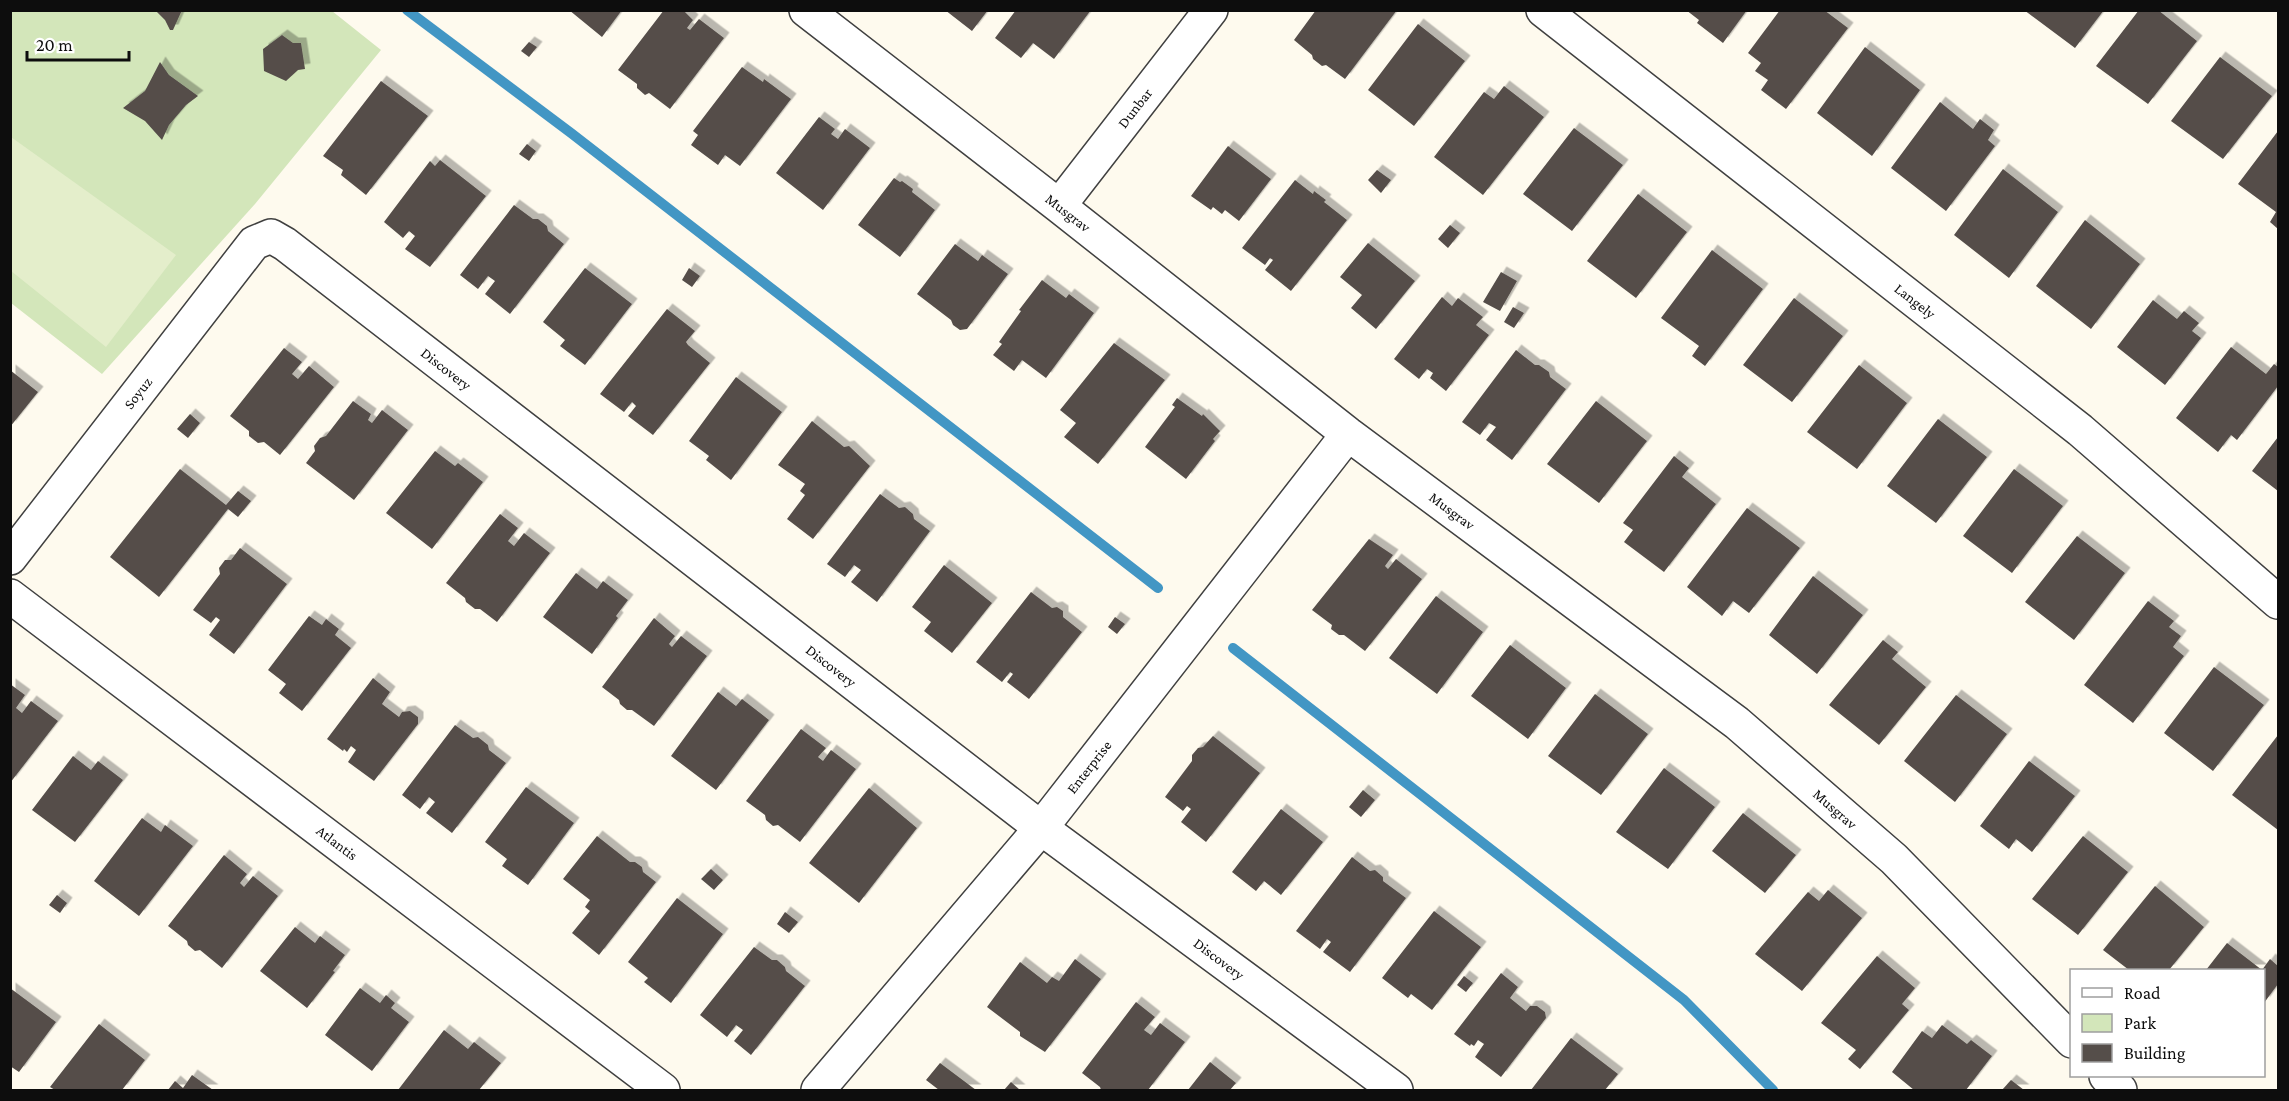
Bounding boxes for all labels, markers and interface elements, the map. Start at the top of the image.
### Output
scale bar [27,24,129,62]
text: 20 m [36,35,73,55]
street label: Dunbar [1115,84,1156,131]
street label: Musgrav [1042,191,1094,236]
street label: Langely [1891,280,1939,323]
street label: Discovery [417,345,474,394]
street label: Soyuz [121,374,156,413]
street label: Musgrav [1426,489,1478,534]
street label: Discovery [802,642,859,691]
street label: Enterprise [1063,737,1116,797]
street label: Musgrav [1809,786,1860,833]
street label: Atlantis [313,822,361,864]
street label: Discovery [1190,935,1247,984]
legend [2070,969,2265,1077]
text: Road [2124,983,2161,1003]
text: Park [2124,1013,2156,1033]
text: Building [2124,1043,2186,1063]

